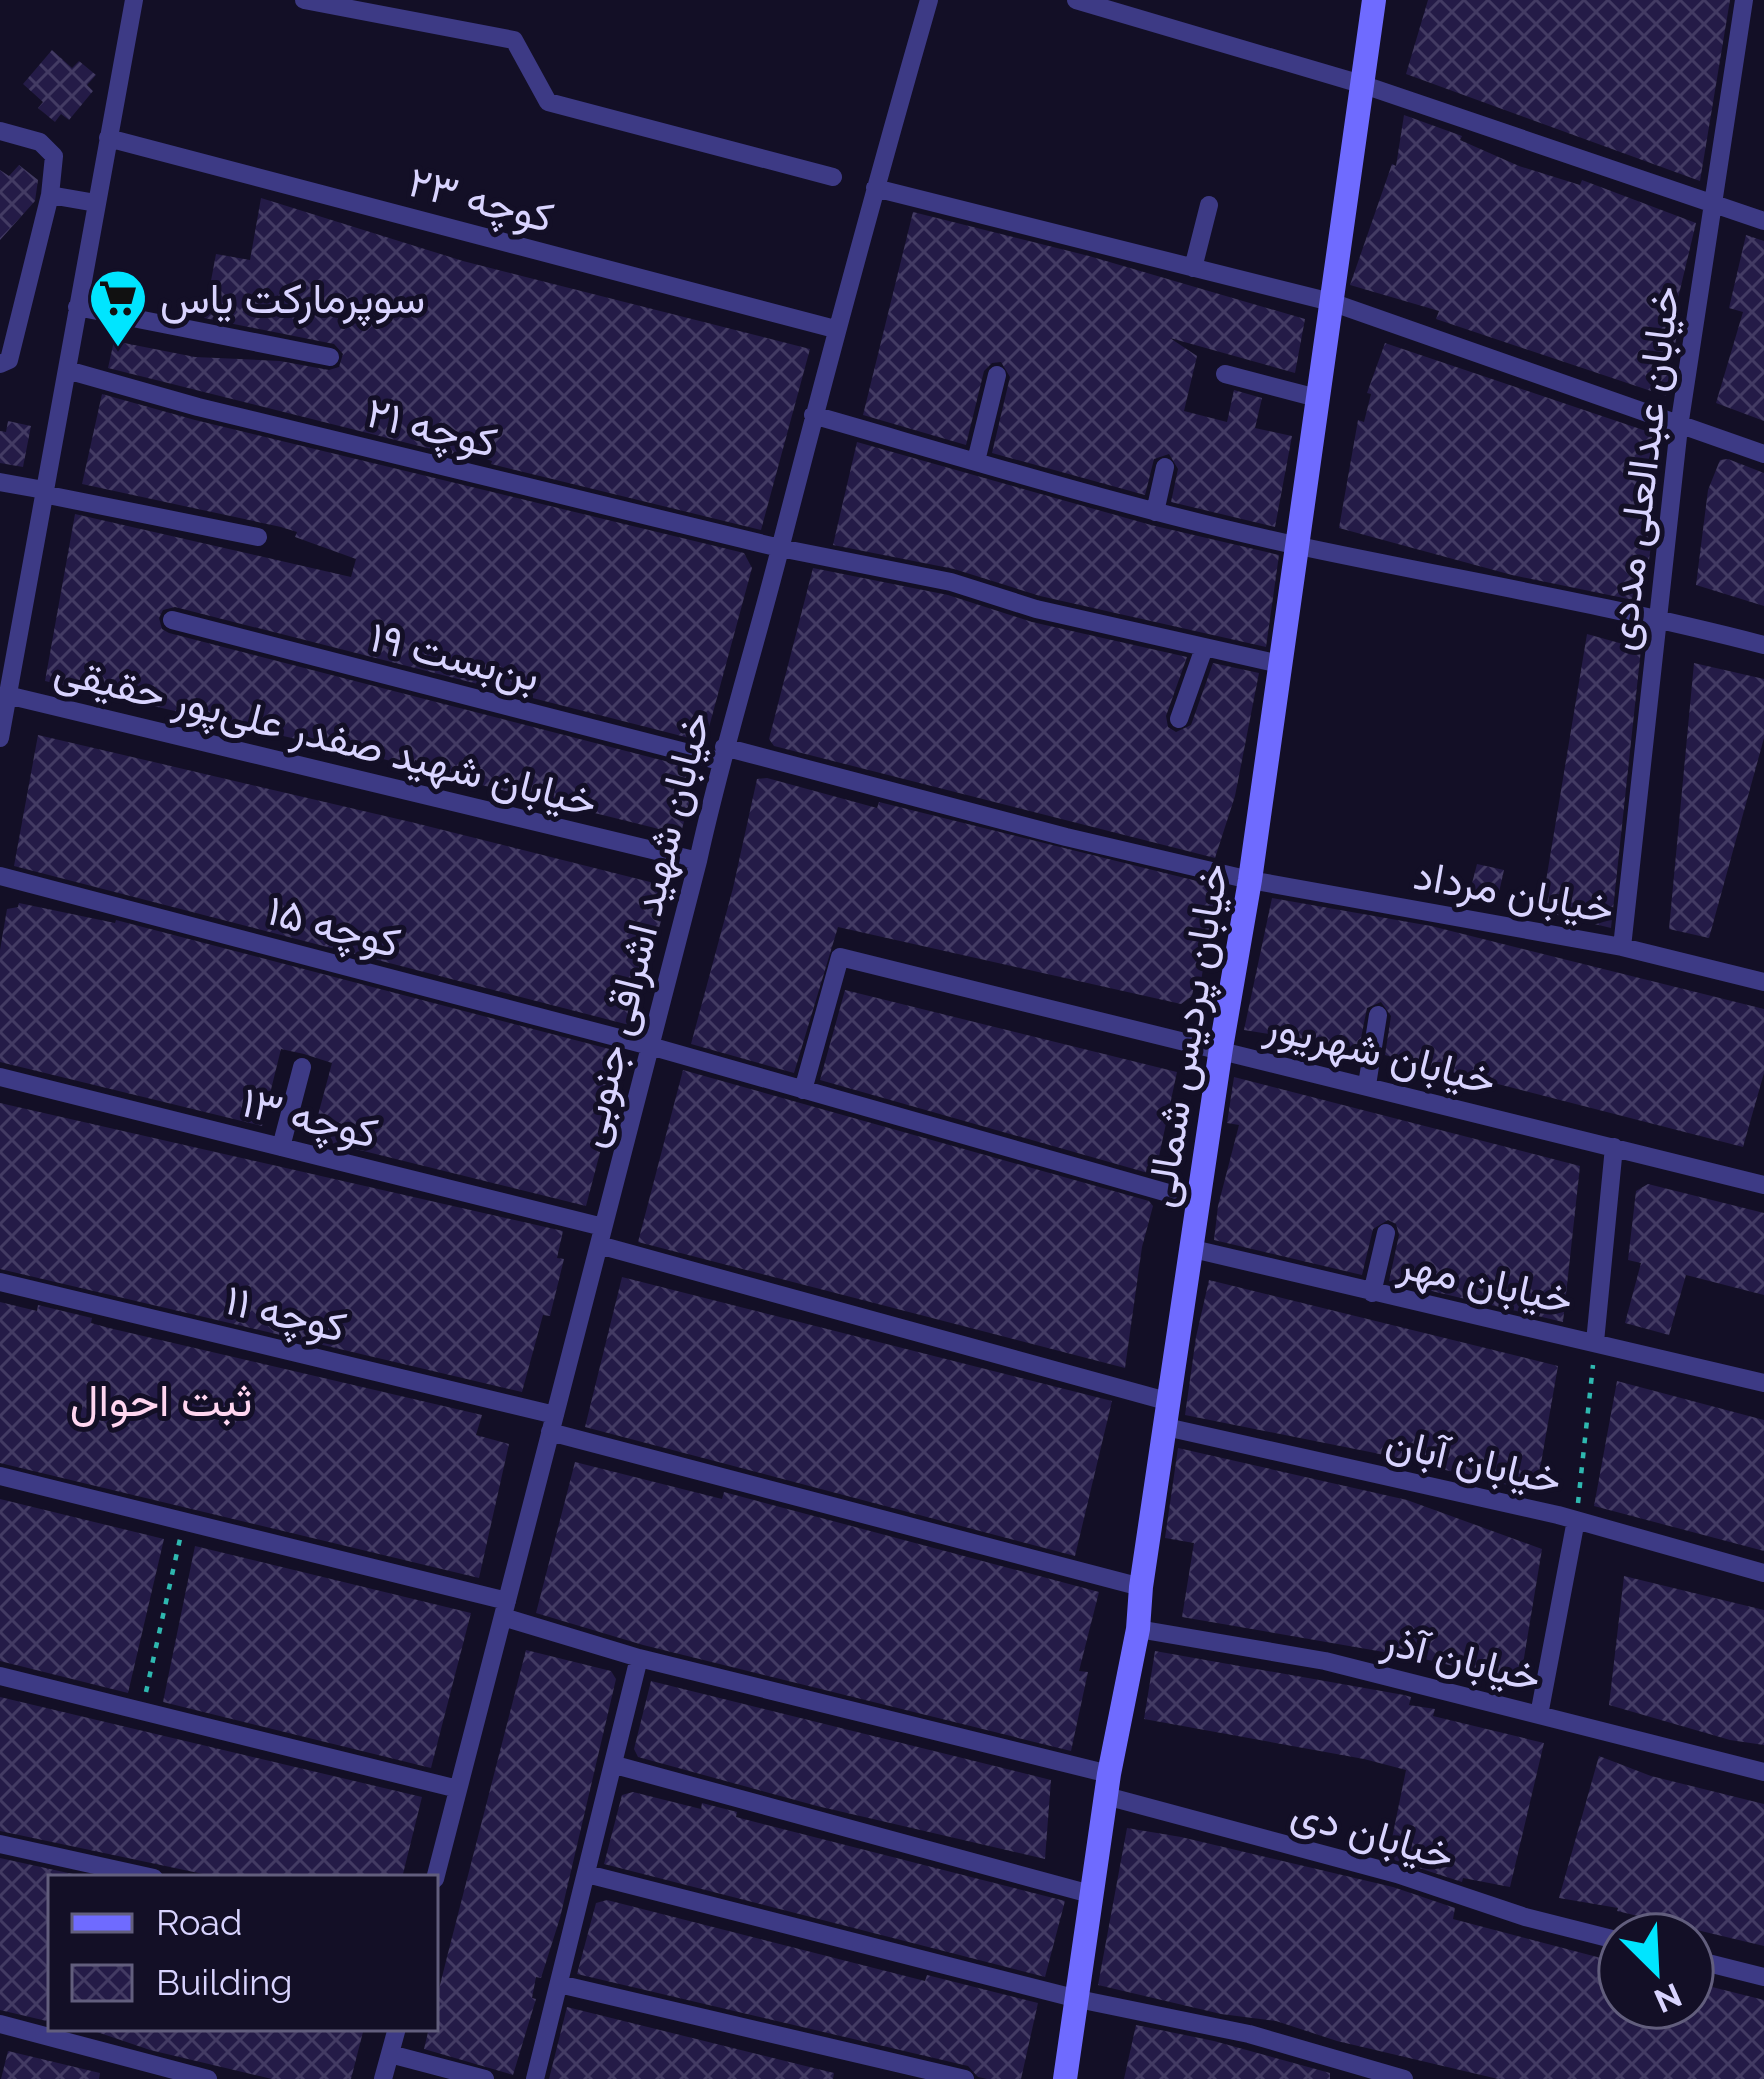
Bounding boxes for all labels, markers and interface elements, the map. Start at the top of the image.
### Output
street label: کوچه ۲۳ [402,157,559,246]
supermarket icon: سوپرمارکت یاس [87,267,149,349]
place label: سوپرمارکت یاس [160,274,425,327]
street label: خیابان عبدالعلی مددی [1596,283,1690,653]
street label: کوچه ۲۱ [361,388,502,471]
street label: بن‌بست ۱۹ [365,612,545,702]
street label: خیابان شهید صفدر علی‌پور حقیقی [49,644,602,830]
street label: خیابان شهید اشراقی جنوبی [565,706,722,1152]
street label: خیابان مرداد [1410,850,1618,935]
street label: خیابان پردیس شمالی [1135,860,1242,1211]
street label: کوچه ۱۵ [261,885,405,971]
street label: خیابان شهریور [1259,1000,1501,1107]
street label: کوچه ۱۳ [236,1077,383,1162]
street label: خیابان مهر [1393,1239,1577,1326]
street label: کوچه ۱۱ [220,1275,351,1356]
district label: ثبت احوال [70,1374,252,1428]
street label: خیابان آبان [1381,1417,1566,1504]
street label: خیابان آذر [1376,1615,1546,1704]
street label: خیابان دی [1286,1787,1460,1881]
legend [48,1875,438,2031]
text: Road [156,1901,242,1943]
north arrow [1596,1911,1716,2031]
text: Building [156,1961,292,2003]
text: N [1649,1975,1687,2021]

